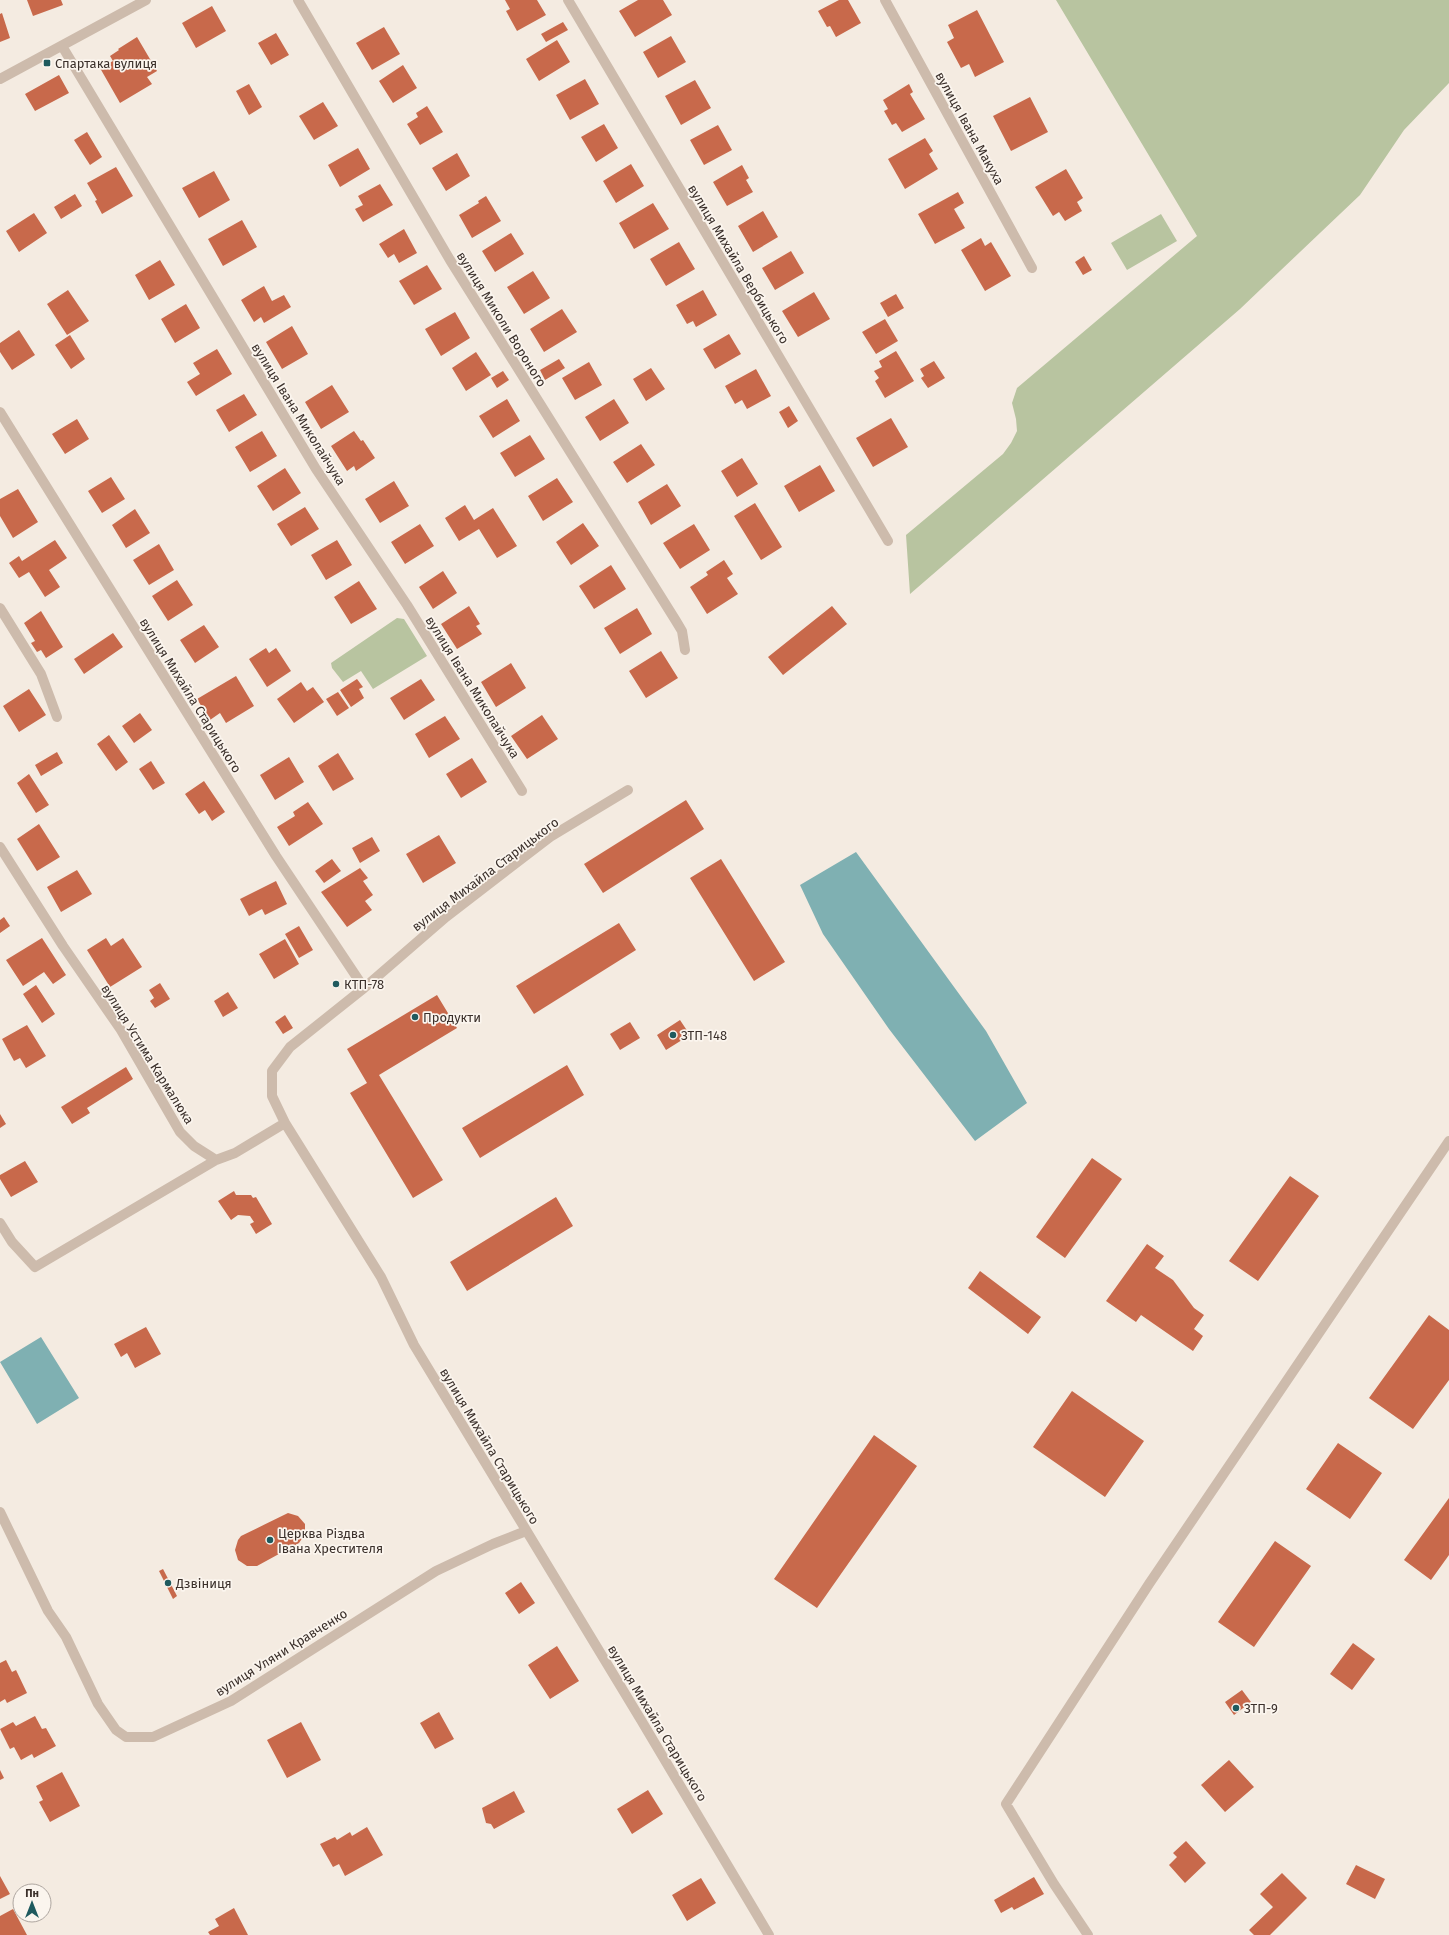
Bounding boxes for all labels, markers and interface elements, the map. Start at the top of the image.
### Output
place label: Спартака вулиця [55,56,157,71]
marker: Спартака вулиця [42,58,52,68]
street label: вулиця Івана Макуха [932,69,1007,187]
street label: вулиця Михайла Вербицького [685,182,792,347]
street label: вулиця Миколи Вороного [454,249,549,390]
street label: вулиця Івана Миколайчука [249,340,349,488]
street label: вулиця Івана Миколайчука [423,613,523,761]
street label: вулиця Михайла Старицького [137,615,245,775]
street label: вулиця Михайла Старицького [409,814,562,934]
place label: КТП-78 [344,977,384,992]
marker: КТП-78 [331,979,341,989]
street label: вулиця Устима Кармалюка [98,982,197,1127]
place label: Продукти [423,1010,481,1025]
marker: Продукти [410,1012,420,1022]
place label: ЗТП-148 [681,1028,727,1043]
marker: ЗТП-148 [668,1030,678,1040]
street label: вулиця Михайла Старицького [437,1365,542,1527]
place label: Церква Різдва Івана Хрестителя [278,1526,383,1556]
marker: Церква Різдва Івана Хрестителя [265,1535,275,1545]
place label: Дзвіниця [175,1576,232,1591]
marker: Дзвіниця [163,1578,173,1588]
street label: вулиця Уляни Кравченко [213,1606,350,1699]
street label: вулиця Михайла Старицького [605,1642,710,1804]
place label: ЗТП-9 [1244,1701,1278,1716]
marker: ЗТП-9 [1231,1703,1241,1713]
north arrow [12,1883,52,1923]
text: Пн [25,1887,39,1900]

